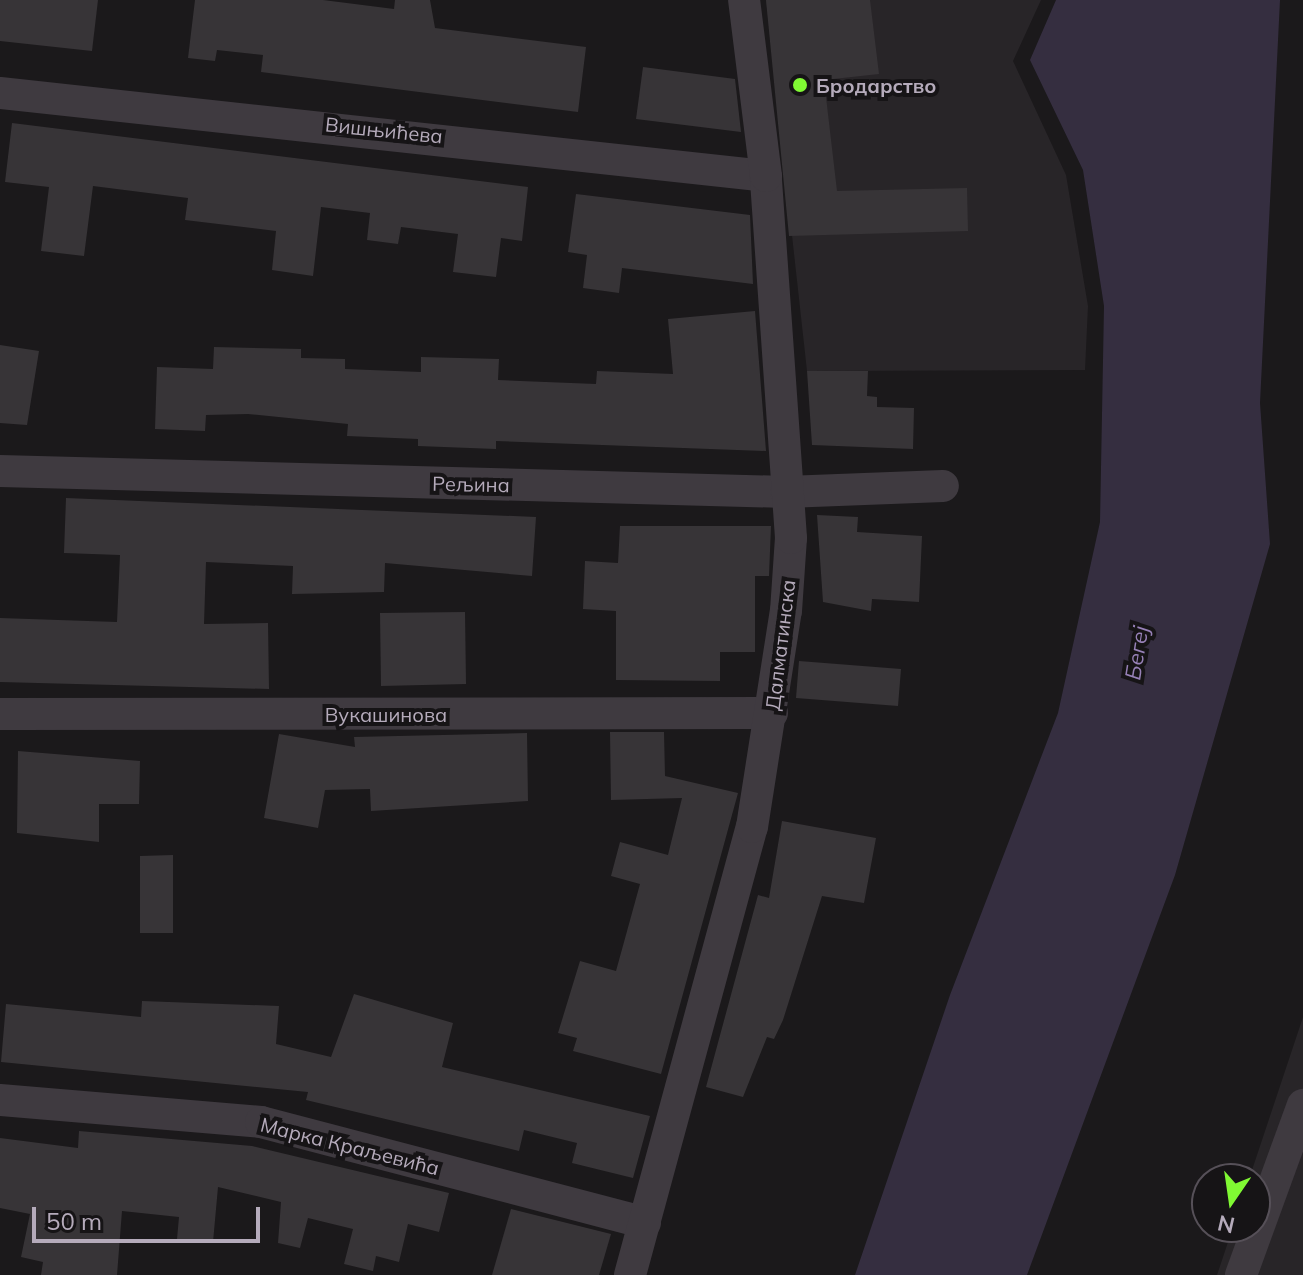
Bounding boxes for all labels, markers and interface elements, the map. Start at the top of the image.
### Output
place label: Бродарство [816,73,936,97]
marker: Бродарство [791,76,809,94]
street label: Вишњићева [324,112,444,148]
street label: Рељина [432,471,510,497]
street label: Далматинска [760,578,800,712]
water label: Бегеј [1120,624,1154,682]
street label: Вукашинова [325,702,447,726]
street label: Марка Краљевића [258,1112,442,1180]
north arrow [1191,1163,1271,1243]
scale bar [36,1191,264,1241]
text: 50 m [46,1206,102,1236]
text: N [1215,1209,1237,1240]

